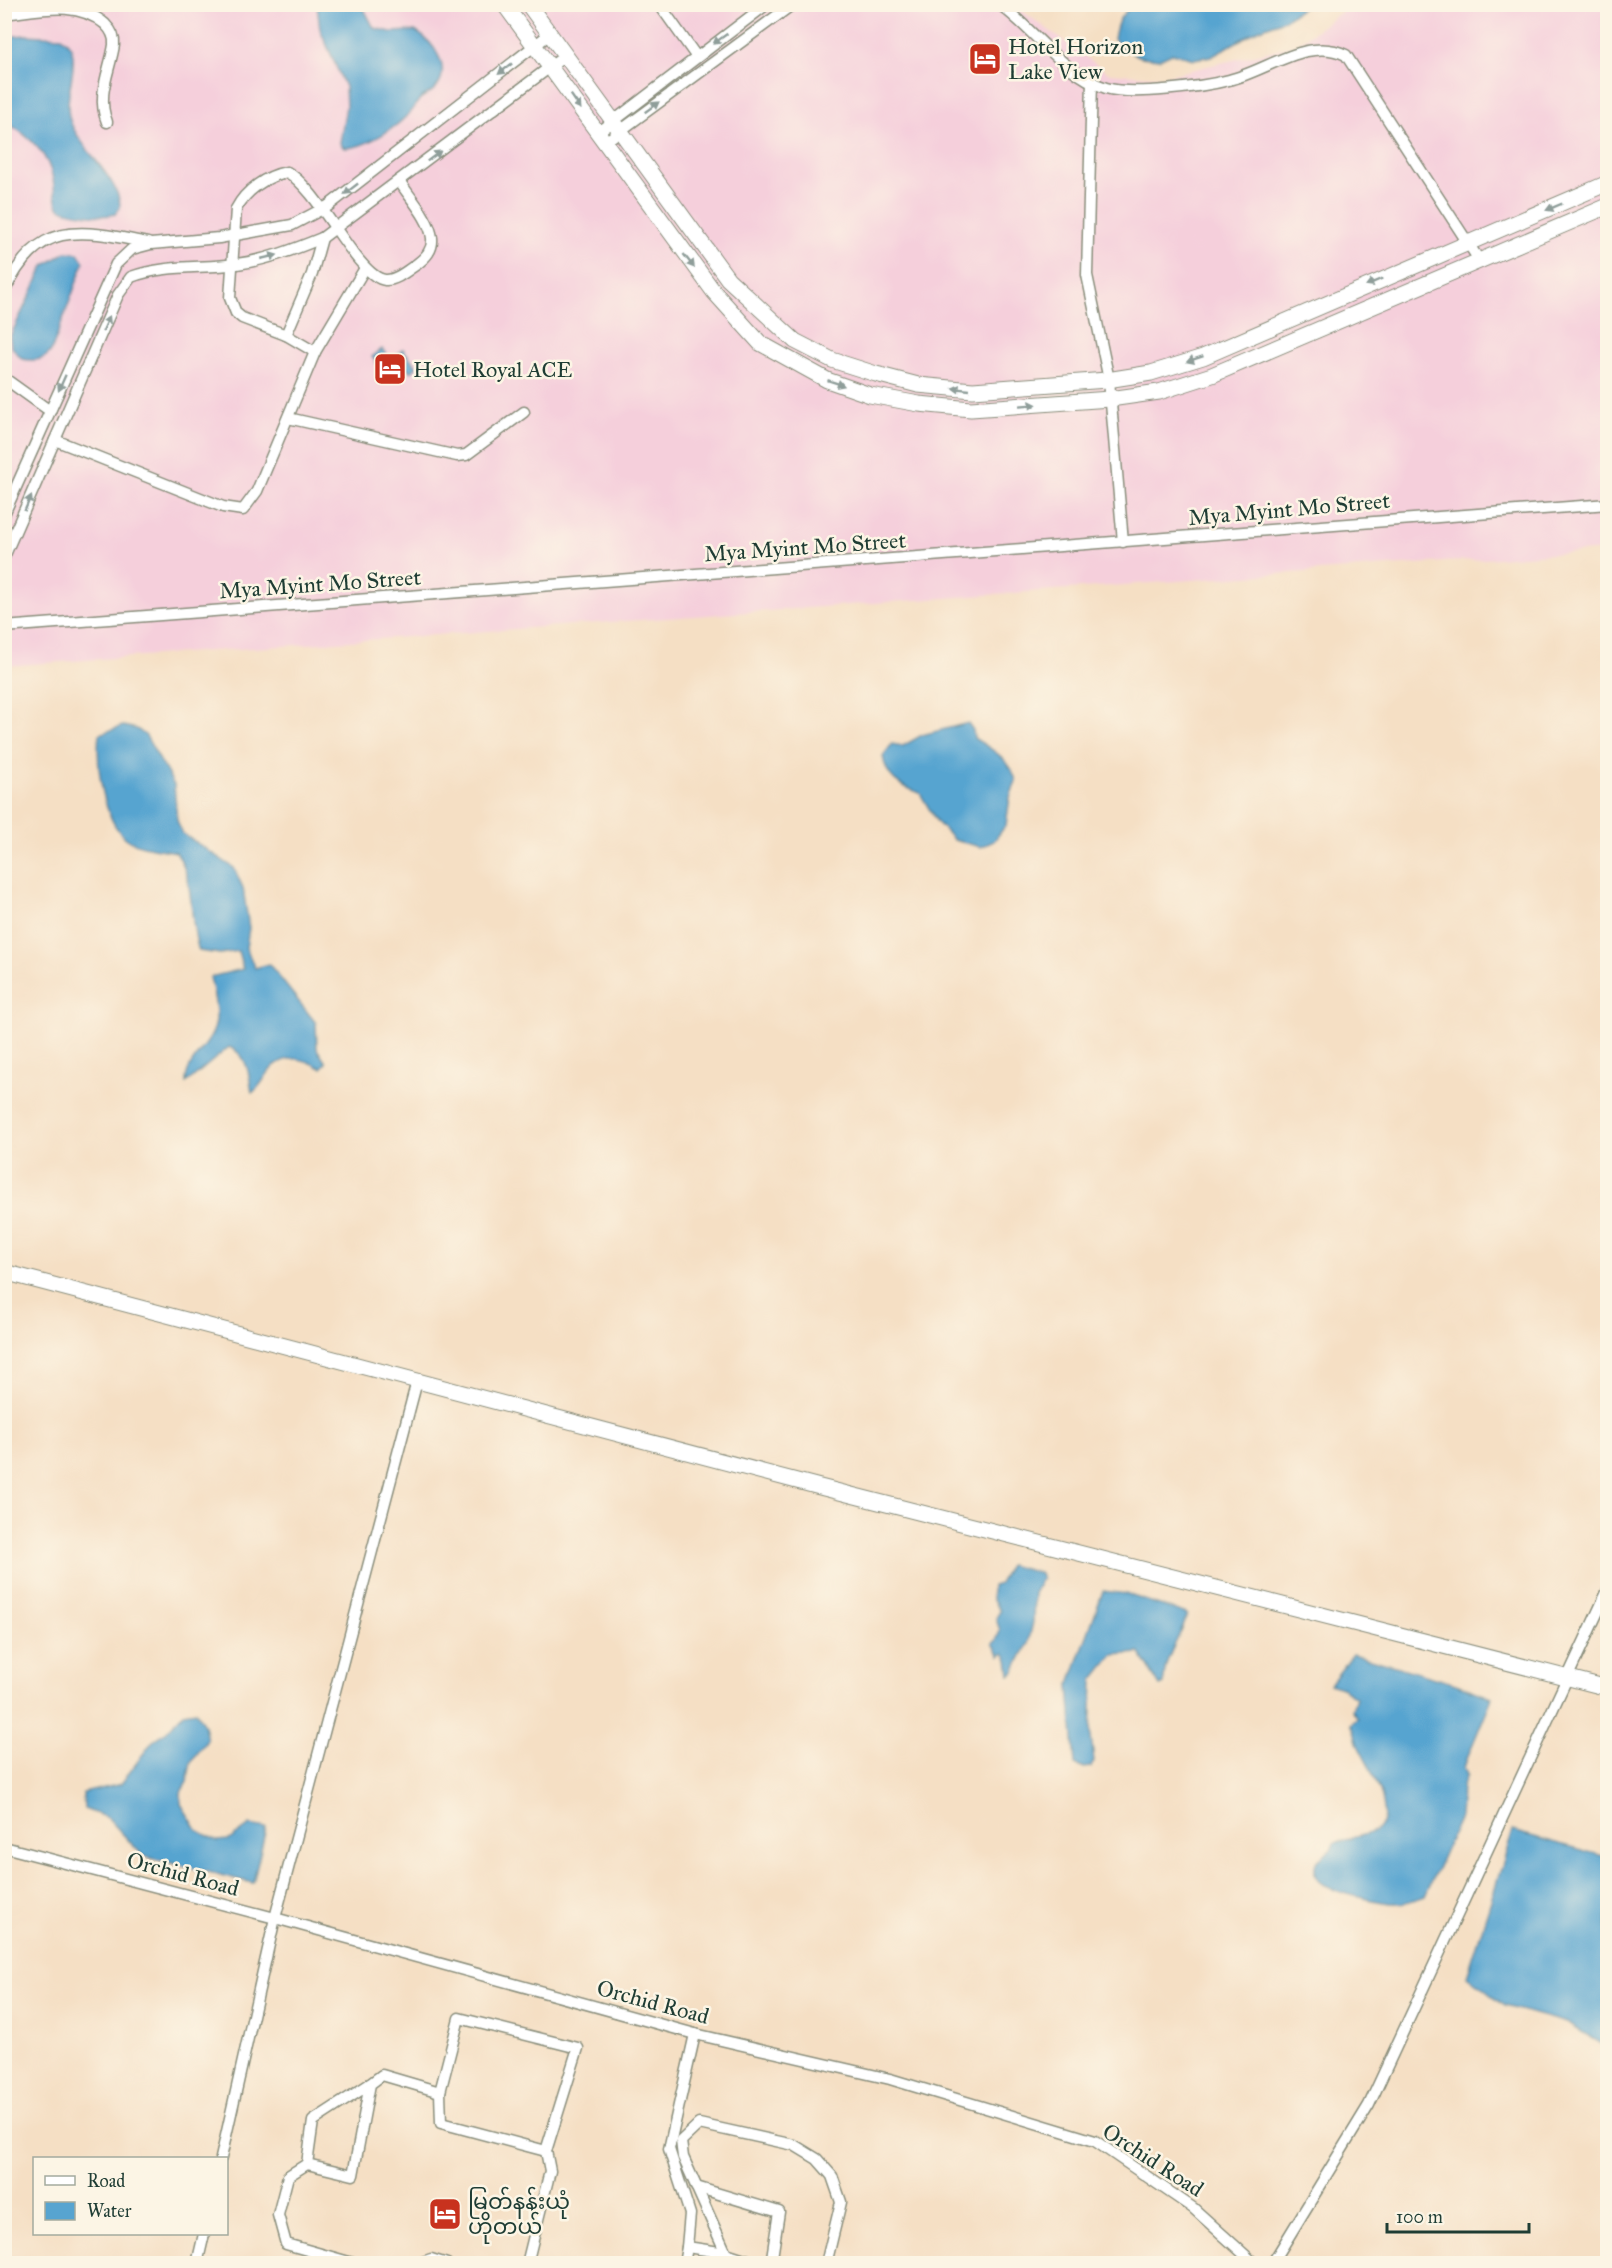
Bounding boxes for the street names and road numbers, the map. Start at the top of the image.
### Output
street label: Mya Myint Mo Street [1187,487,1391,531]
street label: Mya Myint Mo Street [703,526,907,568]
street label: Mya Myint Mo Street [218,563,422,605]
street label: Orchid Road [124,1846,242,1902]
street label: Orchid Road [594,1974,712,2030]
street label: Orchid Road [1097,2117,1209,2203]

